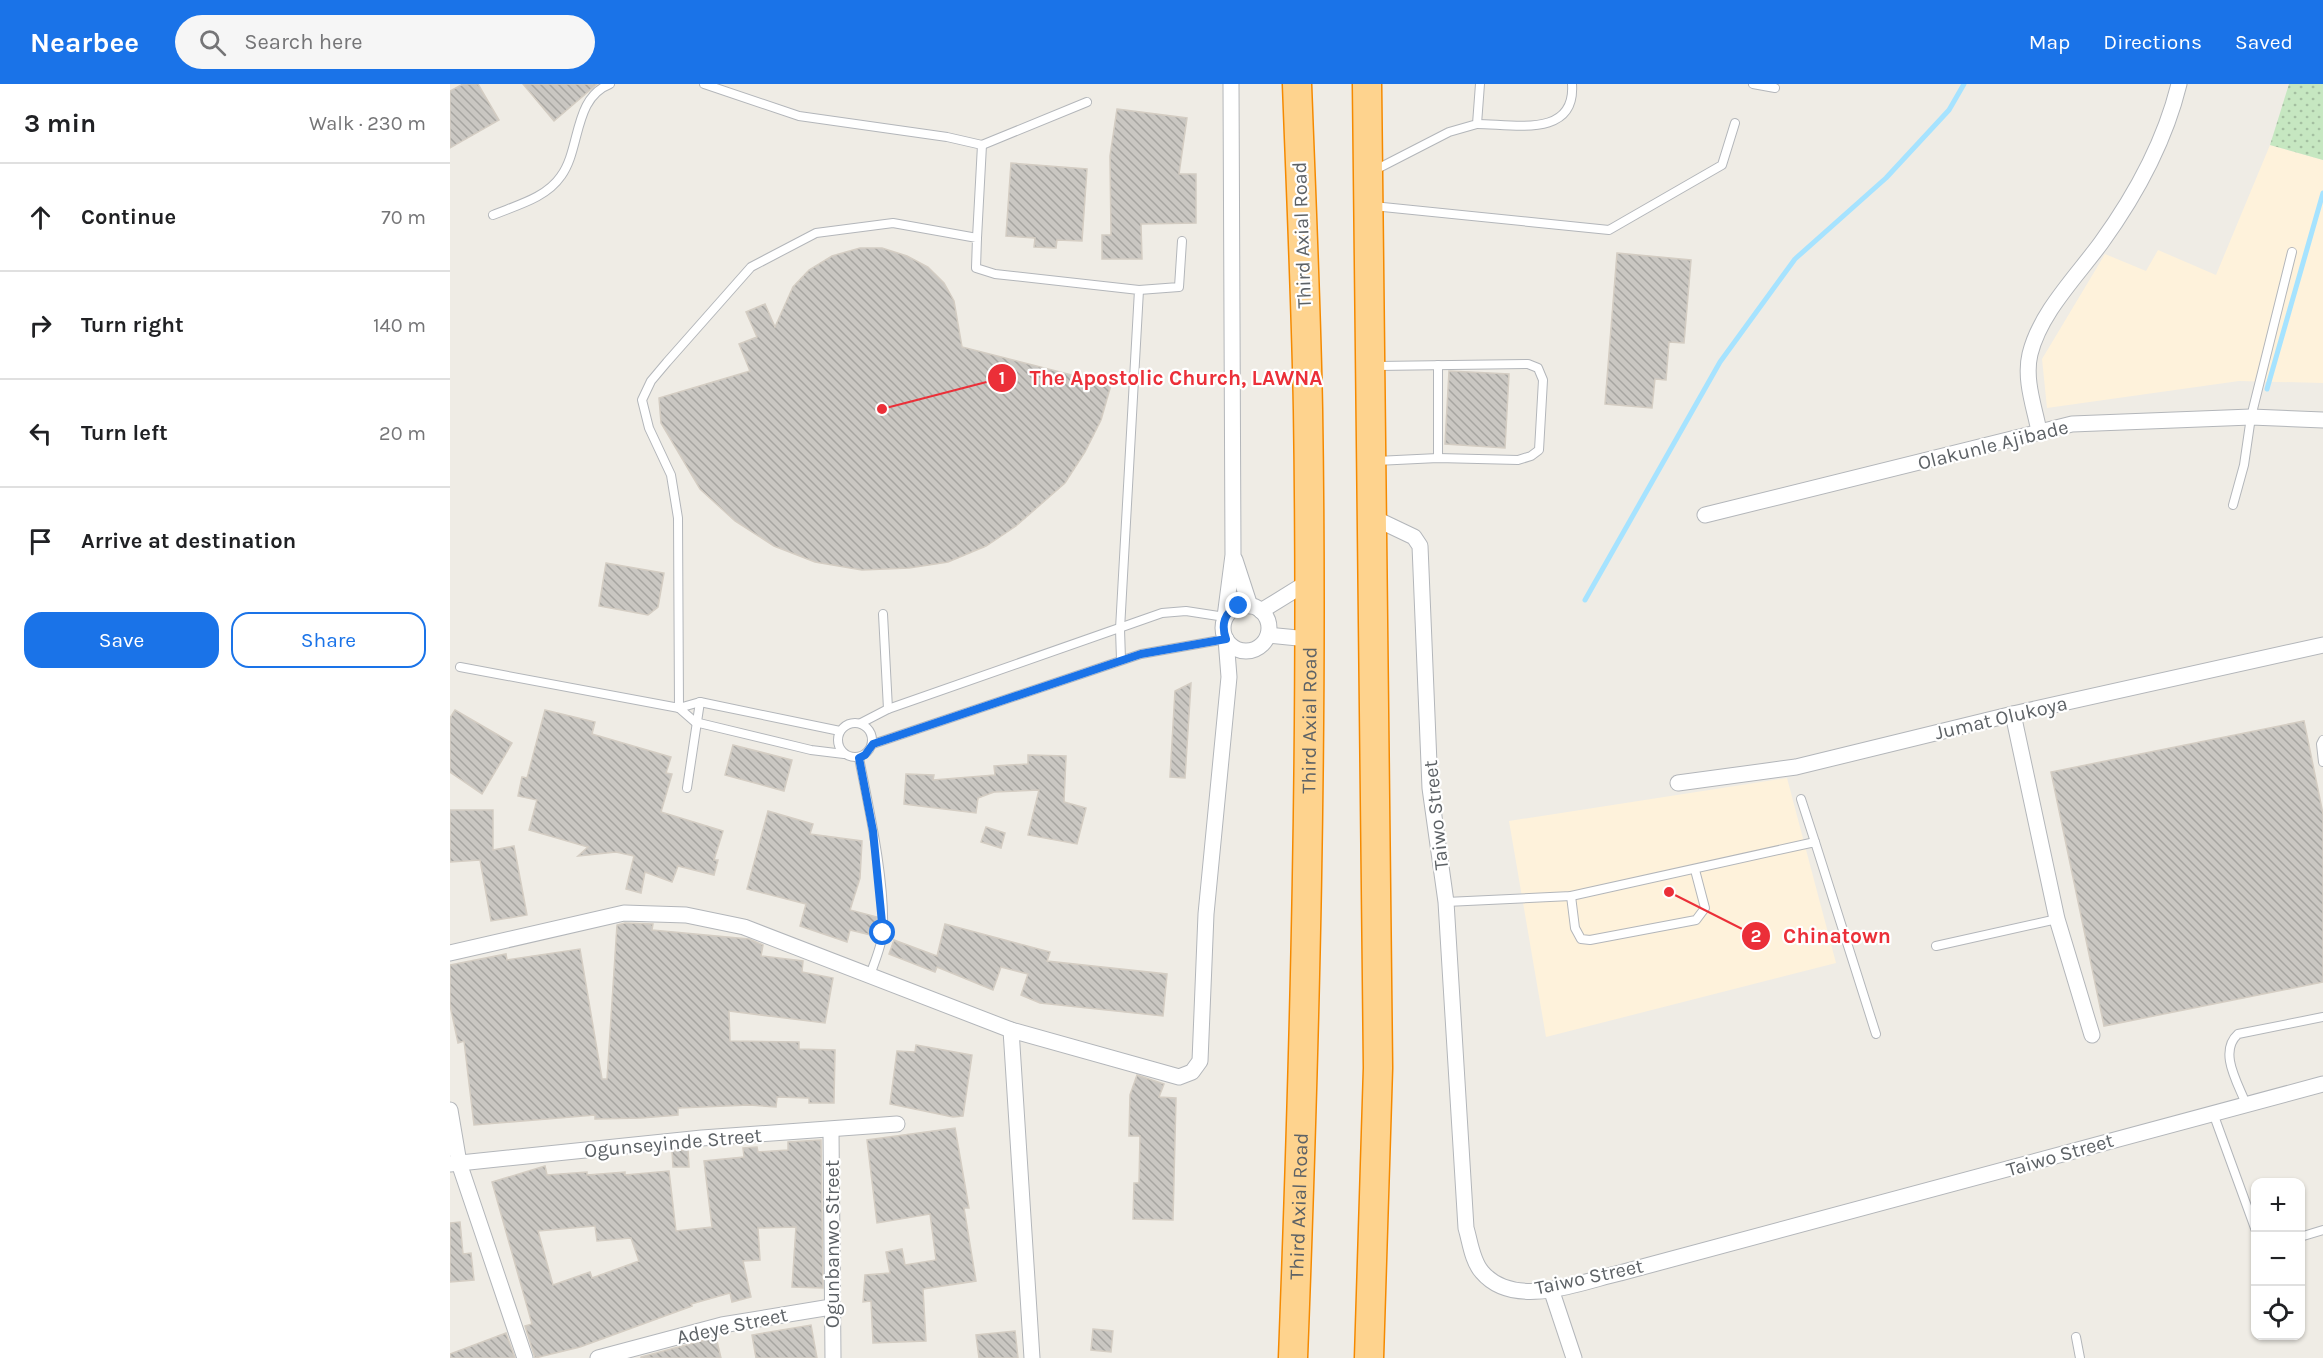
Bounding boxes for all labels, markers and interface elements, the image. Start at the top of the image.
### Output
search box [175,15,595,69]
text: Nearbee [30,26,139,59]
icon: search [196,26,229,59]
text: Search here [244,29,363,55]
text: Map [2029,30,2070,54]
text: Directions [2103,30,2202,54]
text: Saved [2235,30,2293,54]
text: 3 min [24,108,96,139]
text: Walk · 230 m [309,112,426,135]
street label: Third Axial Road [1288,161,1316,309]
icon: ahead [24,201,57,234]
text: Continue [81,204,176,230]
text: 70 m [381,206,426,229]
icon: right [24,309,57,342]
text: Turn right [81,312,184,338]
text: 140 m [373,314,426,337]
callout: The Apostolic Church, LAWNA [987,358,1334,397]
text: The Apostolic Church, LAWNA [1029,366,1323,390]
text: 1 [999,367,1005,389]
street label: Olakunle Ajibade [1915,415,2071,475]
icon: left [24,417,57,450]
text: Turn left [81,420,168,446]
text: 20 m [379,422,426,445]
icon: arrive [24,525,57,558]
text: Arrive at destination [81,528,296,554]
route end [1225,592,1251,618]
button: Save [24,612,219,668]
button: Share [231,612,426,668]
street label: Third Axial Road [1297,647,1321,794]
street label: Jumat Olukoya [1932,692,2070,744]
street label: Taiwo Street [1419,758,1453,871]
callout: Chinatown [1741,916,1903,955]
route start [869,919,895,945]
text: Chinatown [1783,924,1891,948]
text: 2 [1751,925,1761,947]
street label: Ogunseyinde Street [583,1124,763,1162]
street label: Taiwo Street [2004,1129,2117,1181]
street label: Third Axial Road [1284,1132,1312,1280]
street label: Ogunbanwo Street [821,1159,844,1328]
map controls [2251,1178,2305,1340]
button: + [2251,1178,2305,1232]
button: − [2251,1232,2305,1286]
street label: Taiwo Street [1533,1254,1646,1300]
button: locate [2251,1286,2305,1340]
street label: Adeye Street [674,1303,790,1349]

